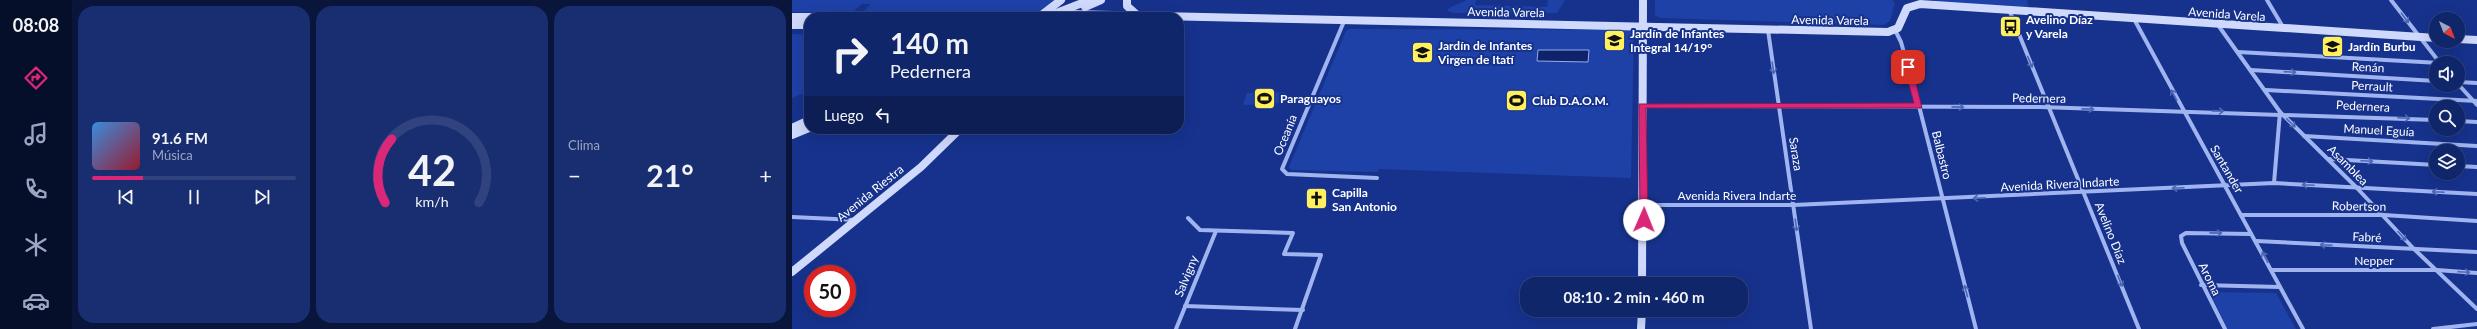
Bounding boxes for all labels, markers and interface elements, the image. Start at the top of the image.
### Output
street label: Avenida Varela [1467,4,1545,20]
street label: Avenida Varela [2188,4,2266,24]
street label: Avenida Varela [1791,12,1869,28]
place label: Avelino Díaz y Varela [2025,12,2093,41]
north arrow [2429,12,2465,48]
map controls [2429,12,2465,180]
bus stop icon: Avelino Díaz y Varela [1998,13,2024,39]
one-way arrow [2401,13,2409,24]
text: 08:08 [13,14,59,36]
text: 140 m [890,26,969,60]
place label: Jardín de Infantes Integral 14/19° [1630,26,1724,55]
school or university icon: Jardín de Infantes Integral 14/19° [1601,27,1627,53]
icon: right [824,28,876,80]
school or university icon: Jardín Burbu [2319,33,2345,59]
place label: Jardín de Infantes Virgen de Itatí [1437,38,1532,67]
school or university icon: Jardín de Infantes Virgen de Itatí [1409,39,1435,65]
place label: Jardín Burbu [2348,39,2416,54]
pin [1891,50,1925,84]
one-way arrow [2027,55,2034,67]
icon: arrive [1897,56,1919,78]
button: sound [2429,56,2465,92]
street label: Renán [2351,59,2385,75]
text: Pedernera [890,60,971,82]
one-way arrow [1769,62,1777,75]
icon: directions [22,64,50,92]
one-way arrow [2283,69,2296,76]
street label: Perrault [2351,77,2394,95]
sports icon: Paraguayos [1251,85,1277,111]
sports icon: Club D.A.O.M. [1504,87,1530,113]
one-way arrow [2170,89,2177,101]
street label: Pedernera [2012,90,2066,106]
place label: Paraguayos [1280,91,1341,106]
place label: Club D.A.O.M. [1532,93,1609,108]
street label: Pedernera [2336,97,2390,115]
button: search [2429,100,2465,136]
one-way arrow [1951,103,1964,111]
icon: left [872,104,894,126]
one-way arrow [2081,105,2094,113]
text: Luego [824,106,864,124]
one-way arrow [2211,107,2224,115]
street label: Oceanía [1270,112,1300,158]
one-way arrow [2397,115,2410,122]
one-way arrow [2286,118,2296,128]
icon: music [22,120,50,148]
street label: Manuel Eguía [2343,121,2415,139]
text: 91.6 FM [152,129,208,147]
street label: Balbastro [1929,129,1955,181]
street label: Saraza [1786,136,1806,172]
text: Clima [568,137,600,153]
street label: Santander [2207,142,2247,196]
street label: Asamblea [2325,142,2371,188]
text: 42 [408,144,456,194]
button: layers [2429,144,2465,180]
text: Música [152,147,193,163]
text: 21° [646,157,694,193]
one-way arrow [2360,158,2373,165]
street label: Avenida Riestra [834,161,906,225]
text: − [568,162,581,189]
text: + [759,162,772,189]
street label: Avenida Rivera Indarte [2000,173,2120,195]
icon: phone [22,175,50,203]
one-way arrow [2302,181,2315,188]
one-way arrow [2172,184,2185,191]
place label: Capilla San Antonio [1332,185,1397,214]
icon: previous [115,186,137,208]
icon: pause [183,186,205,208]
icon: next [251,186,273,208]
church icon: Capilla San Antonio [1304,186,1330,212]
street label: Avenida Rivera Indarte [1678,188,1796,203]
one-way arrow [2432,188,2445,195]
text: km/h [415,192,449,209]
one-way arrow [1973,194,1986,202]
street label: Robertson [2332,198,2386,214]
position arrow [1623,199,1665,241]
street label: Avelino Díaz [2092,200,2130,267]
one-way arrow [1793,218,1800,231]
one-way arrow [2209,229,2222,237]
street label: Fabré [2352,229,2382,245]
one-way arrow [2397,230,2406,241]
icon: climate [22,231,50,259]
one-way arrow [2320,241,2333,248]
street label: Salvigny [1171,252,1201,299]
one-way arrow [2260,252,2268,264]
street label: Nepper [2354,253,2394,268]
street label: Aroma [2196,260,2224,298]
speed limit sign: 50 [804,265,856,317]
one-way arrow [2458,268,2471,275]
one-way arrow [2116,275,2124,287]
one-way arrow [1962,285,1969,298]
icon: car [22,287,50,315]
text: 08:10 · 2 min · 460 m [1564,288,1704,306]

